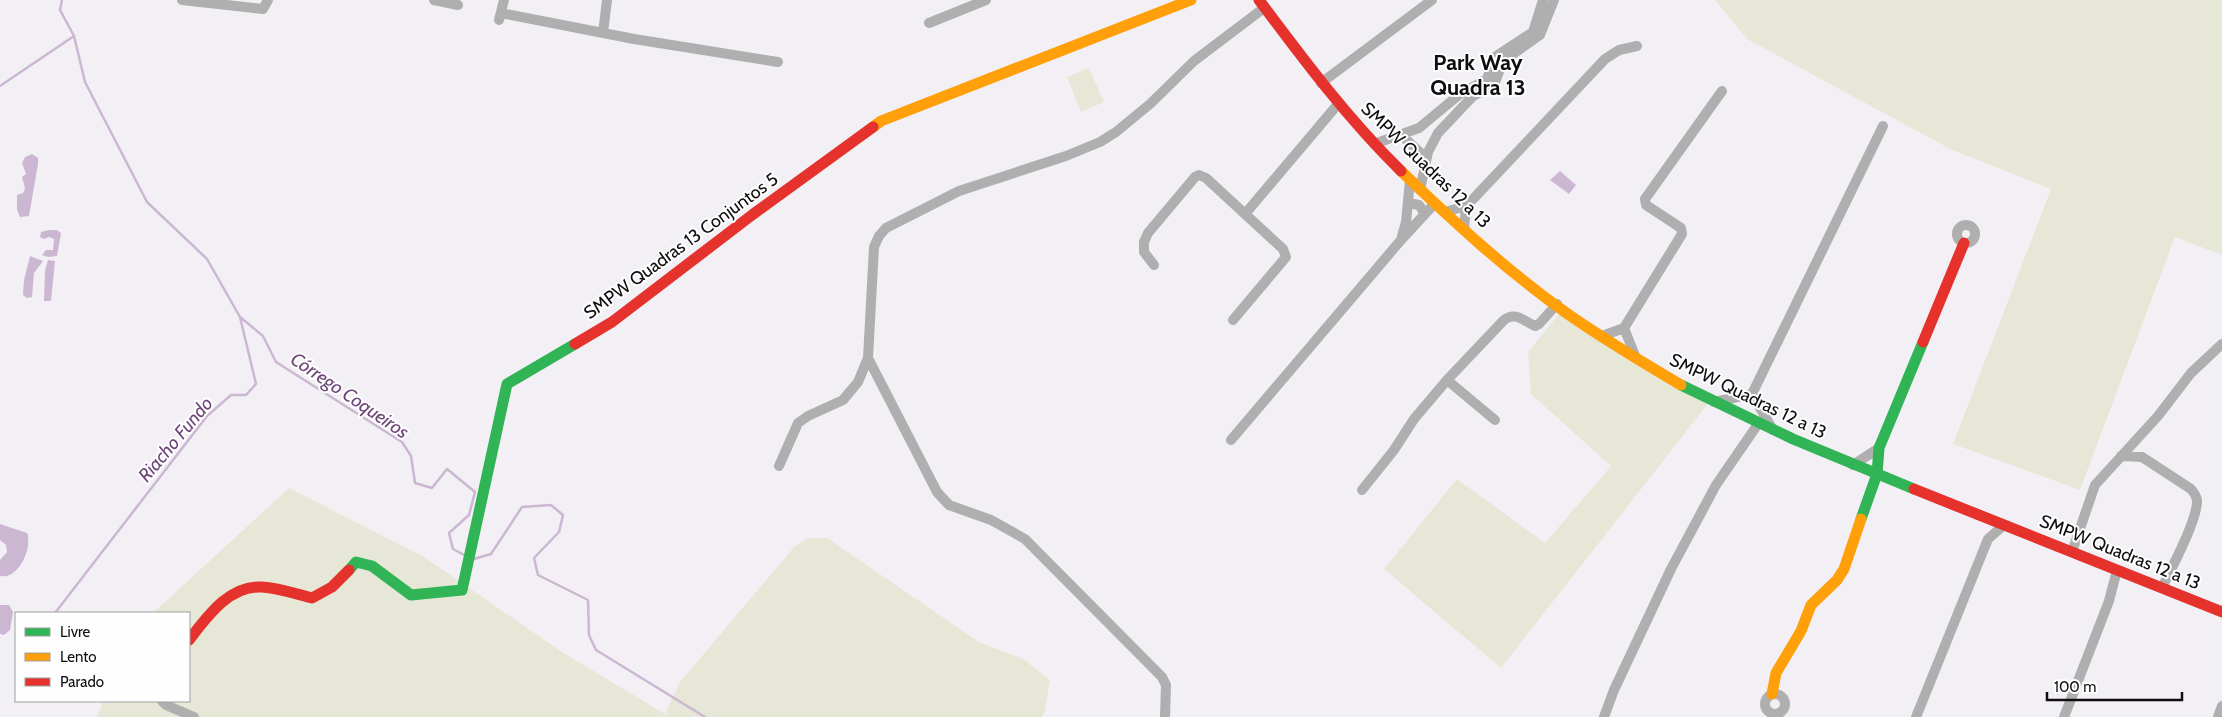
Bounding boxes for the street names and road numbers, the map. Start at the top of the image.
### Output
street label: SMPW Quadras 12 a 13 [1357,97,1495,233]
street label: SMPW Quadras 13 Conjuntos 5 [580,168,782,324]
street label: SMPW Quadras 12 a 13 [1666,348,1830,444]
street label: SMPW Quadras 12 a 13 [2036,510,2204,594]

